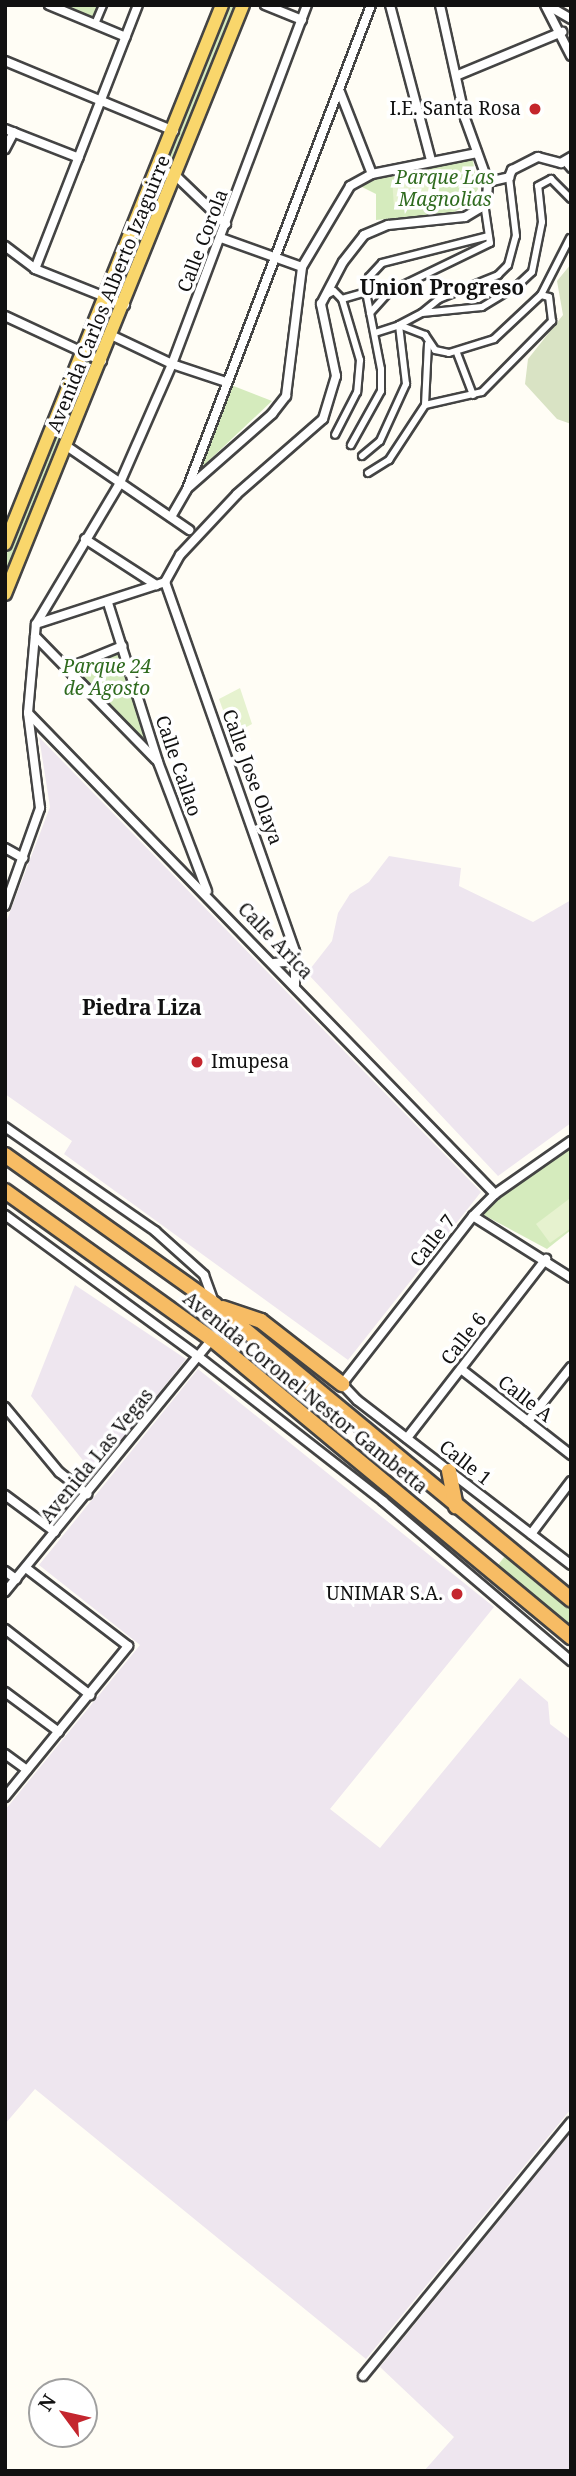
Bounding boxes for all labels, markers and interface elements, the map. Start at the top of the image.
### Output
place label: I.E. Santa Rosa [389,98,521,120]
marker: I.E. Santa Rosa [527,101,543,117]
street label: Avenida Carlos Alberto Izaguirre [43,152,175,436]
park label: Parque Las Magnolias [395,167,495,211]
street label: Calle Corola [173,186,233,296]
district label: Union Progreso [360,274,524,300]
park label: Parque 24 de Agosto [63,656,151,700]
street label: Calle Jose Olaya [217,706,287,848]
street label: Calle Callao [150,713,206,819]
street label: Calle Arica [233,898,317,984]
district label: Piedra Liza [82,994,202,1020]
place label: Imupesa [211,1051,289,1073]
marker: Imupesa [189,1054,205,1070]
street label: Calle 7 [406,1210,460,1272]
street label: Avenida Coronel Nestor Gambetta [178,1287,432,1499]
street label: Calle 6 [437,1308,491,1370]
street label: Calle A [493,1371,557,1427]
street label: Avenida Las Vegas [36,1384,158,1528]
street label: Calle 1 [434,1436,496,1490]
place label: UNIMAR S.A. [326,1583,443,1605]
marker: UNIMAR S.A. [449,1586,465,1602]
north arrow [28,2378,98,2448]
text: N [32,2389,62,2416]

